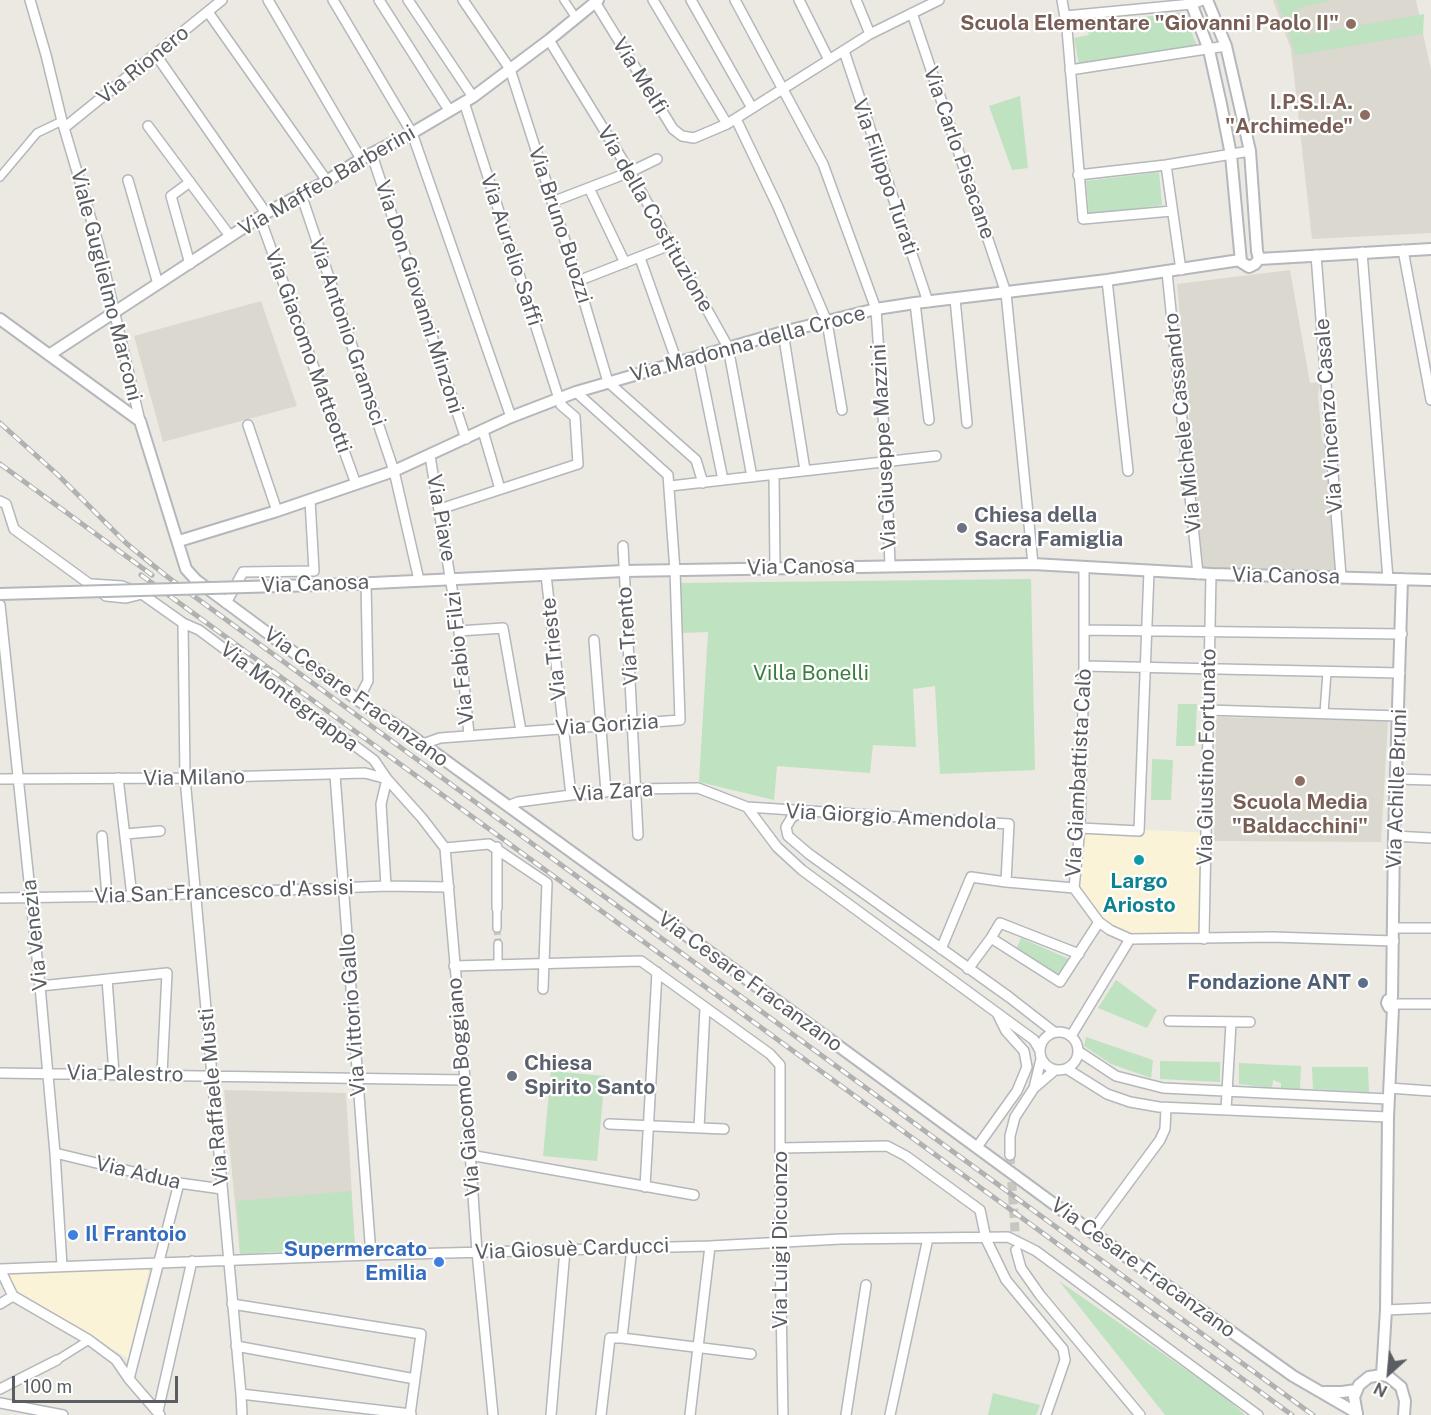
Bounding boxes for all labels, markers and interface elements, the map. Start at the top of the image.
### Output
place label: Scuola Elementare "Giovanni Paolo II" [960,11,1339,37]
marker: Scuola Elementare "Giovanni Paolo II" [1344,17,1358,31]
street label: Via Rionero [92,20,194,110]
street label: Via Melfi [607,33,673,119]
street label: Via Carlo Pisacane [918,63,1000,243]
place label: I.P.S.I.A. "Archimede" [1225,90,1353,140]
street label: Via Filippo Turati [846,96,924,258]
marker: I.P.S.I.A. "Archimede" [1358,108,1372,122]
street label: Via Maffeo Barberini [234,120,420,242]
street label: Via della Costituzione [591,121,719,317]
street label: Via Bruno Buozzi [523,143,597,307]
street label: Viale Guglielmo Marconi [65,167,147,403]
street label: Via Aurelio Saffi [475,171,547,329]
street label: Via Don Giovanni Minzoni [369,177,469,417]
street label: Via Antonio Gramsci [303,235,391,429]
street label: Via Giacomo Matteotti [259,246,357,456]
street label: Via Madonna della Croce [628,300,868,388]
street label: Via Michele Cassandro [1159,312,1207,534]
street label: Via Vincenzo Casale [1310,317,1348,515]
street label: Via Giuseppe Mazzini [866,343,902,551]
street label: Via Piave [421,472,461,564]
place label: Chiesa della Sacra Famiglia [974,503,1123,553]
marker: Chiesa della Sacra Famiglia [955,521,969,535]
street label: Via Canosa [747,553,855,581]
street label: Via Canosa [1232,562,1340,590]
street label: Via Canosa [261,570,369,598]
street label: Via Trento [612,586,644,686]
street label: Via Fabio Filzi [440,590,480,726]
street label: Via Trieste [536,596,572,702]
street label: Via Cesare Fracanzano [259,621,453,773]
street label: Via Montegrappa [215,637,363,757]
street label: Via Giustino Fortunato [1193,648,1221,866]
park label: Villa Bonelli [753,661,869,687]
street label: Via Giambattista Calò [1061,668,1097,878]
street label: Via Gorizia [554,709,660,741]
street label: Via Achille Bruni [1382,709,1412,869]
street label: Via Milano [143,765,245,791]
marker: Scuola Media "Baldacchini" [1293,774,1307,788]
street label: Via Zara [572,777,654,807]
place label: Scuola Media "Baldacchini" [1232,790,1368,840]
street label: Via Giorgio Amendola [785,799,997,835]
marker: Largo Ariosto [1132,853,1146,867]
place label: Largo Ariosto [1102,869,1176,919]
street label: Via San Francesco d'Assisi [94,875,354,909]
street label: Via Venezia [17,878,53,992]
street label: Via Cesare Fracanzano [653,906,847,1058]
street label: Via Vittorio Gallo [335,933,371,1097]
place label: Fondazione ANT [1187,970,1351,996]
marker: Fondazione ANT [1356,976,1370,990]
street label: Via Giacomo Boggiano [442,977,486,1197]
street label: Via Raffaele Musti [194,1007,234,1187]
place label: Chiesa Spirito Santo [524,1051,655,1101]
street label: Via Palestro [66,1060,184,1088]
marker: Chiesa Spirito Santo [505,1069,519,1083]
street label: Via Adua [93,1151,183,1195]
street label: Via Luigi Dicuonzo [768,1151,794,1329]
street label: Via Cesare Fracanzano [1046,1192,1240,1344]
place label: Il Frantoio [85,1222,187,1248]
marker: Il Frantoio [66,1228,80,1242]
street label: Via Giosuè Carducci [474,1233,670,1265]
place label: Supermercato Emilia [283,1237,427,1287]
marker: Supermercato Emilia [432,1255,446,1269]
north arrow [1359,1343,1419,1403]
scale bar [15,1364,182,1402]
text: 100 m [23,1376,72,1397]
text: N [1371,1378,1390,1401]

